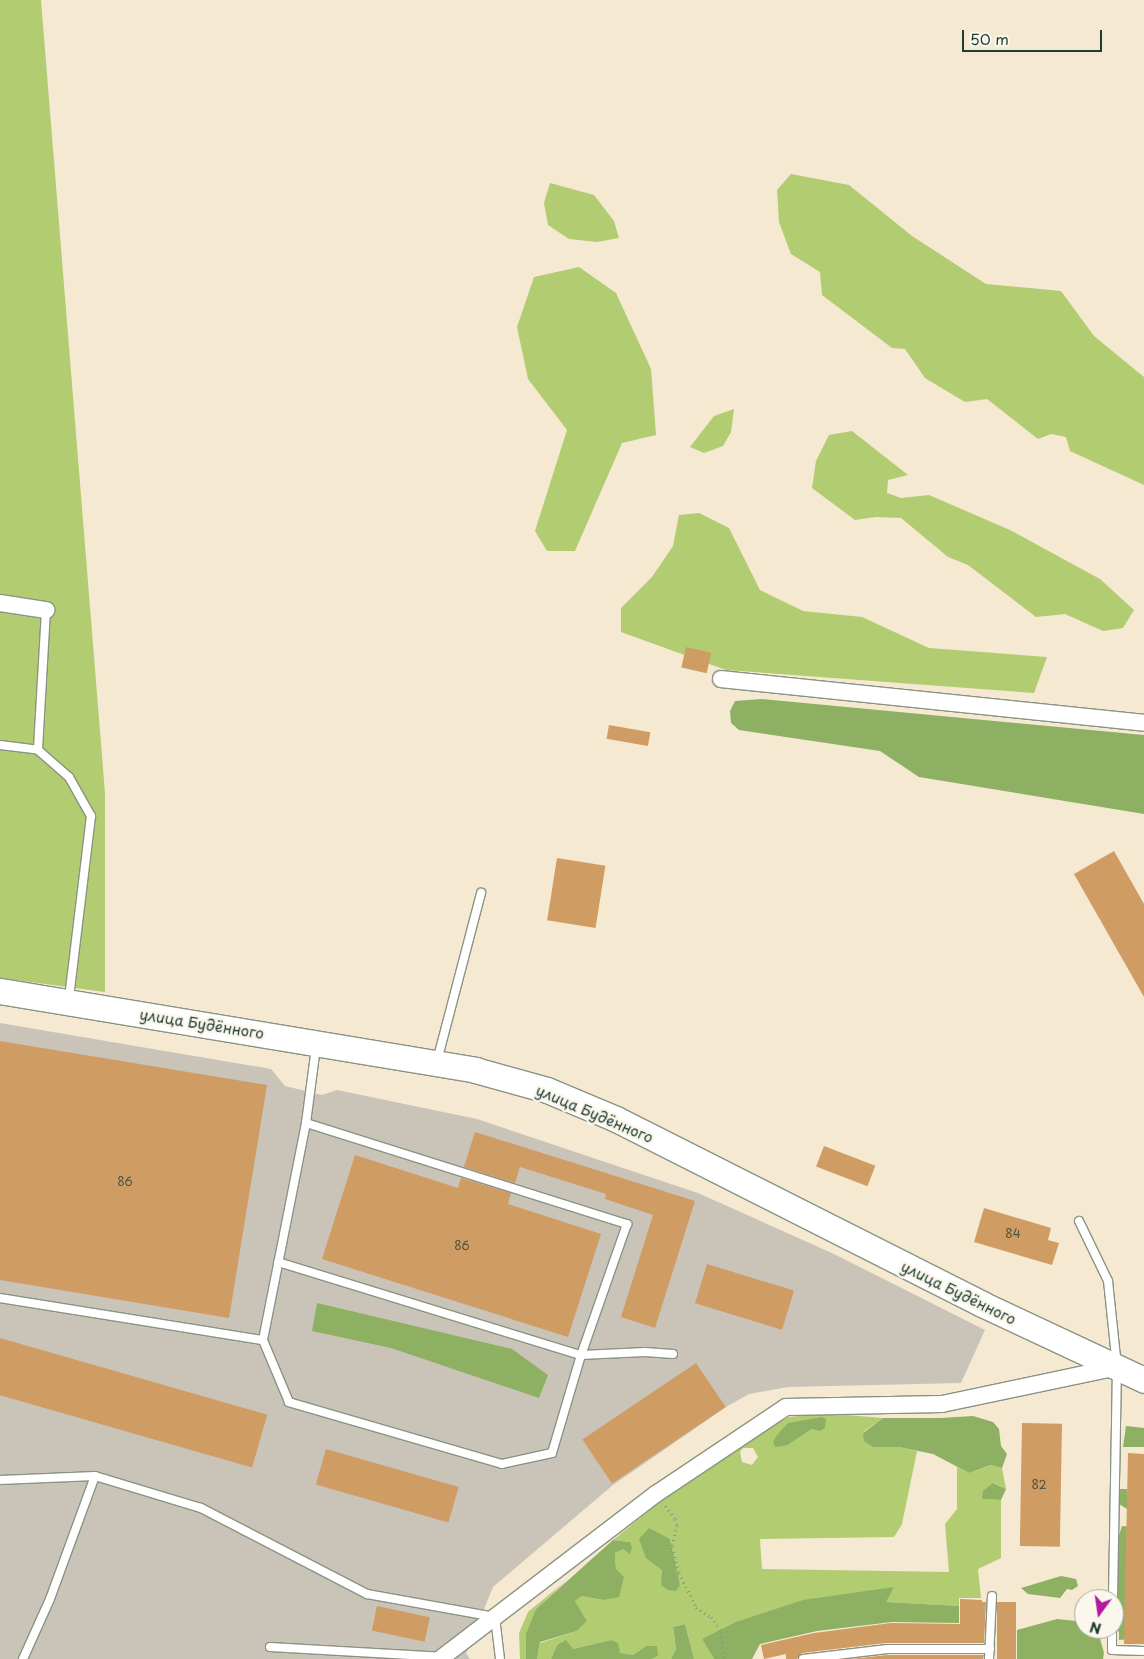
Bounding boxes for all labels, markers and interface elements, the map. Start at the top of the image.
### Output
scale bar [964,20,1104,52]
text: 50 m [970,27,1009,50]
street label: улица Будённого [138,1004,266,1042]
street label: улица Будённого [533,1080,657,1146]
house number: 86 [117,1175,133,1189]
house number: 84 [1005,1227,1021,1241]
house number: 86 [454,1239,470,1253]
street label: улица Будённого [898,1256,1020,1328]
house number: 82 [1032,1478,1046,1492]
north arrow [1074,1589,1124,1639]
text: N [1088,1617,1103,1640]

